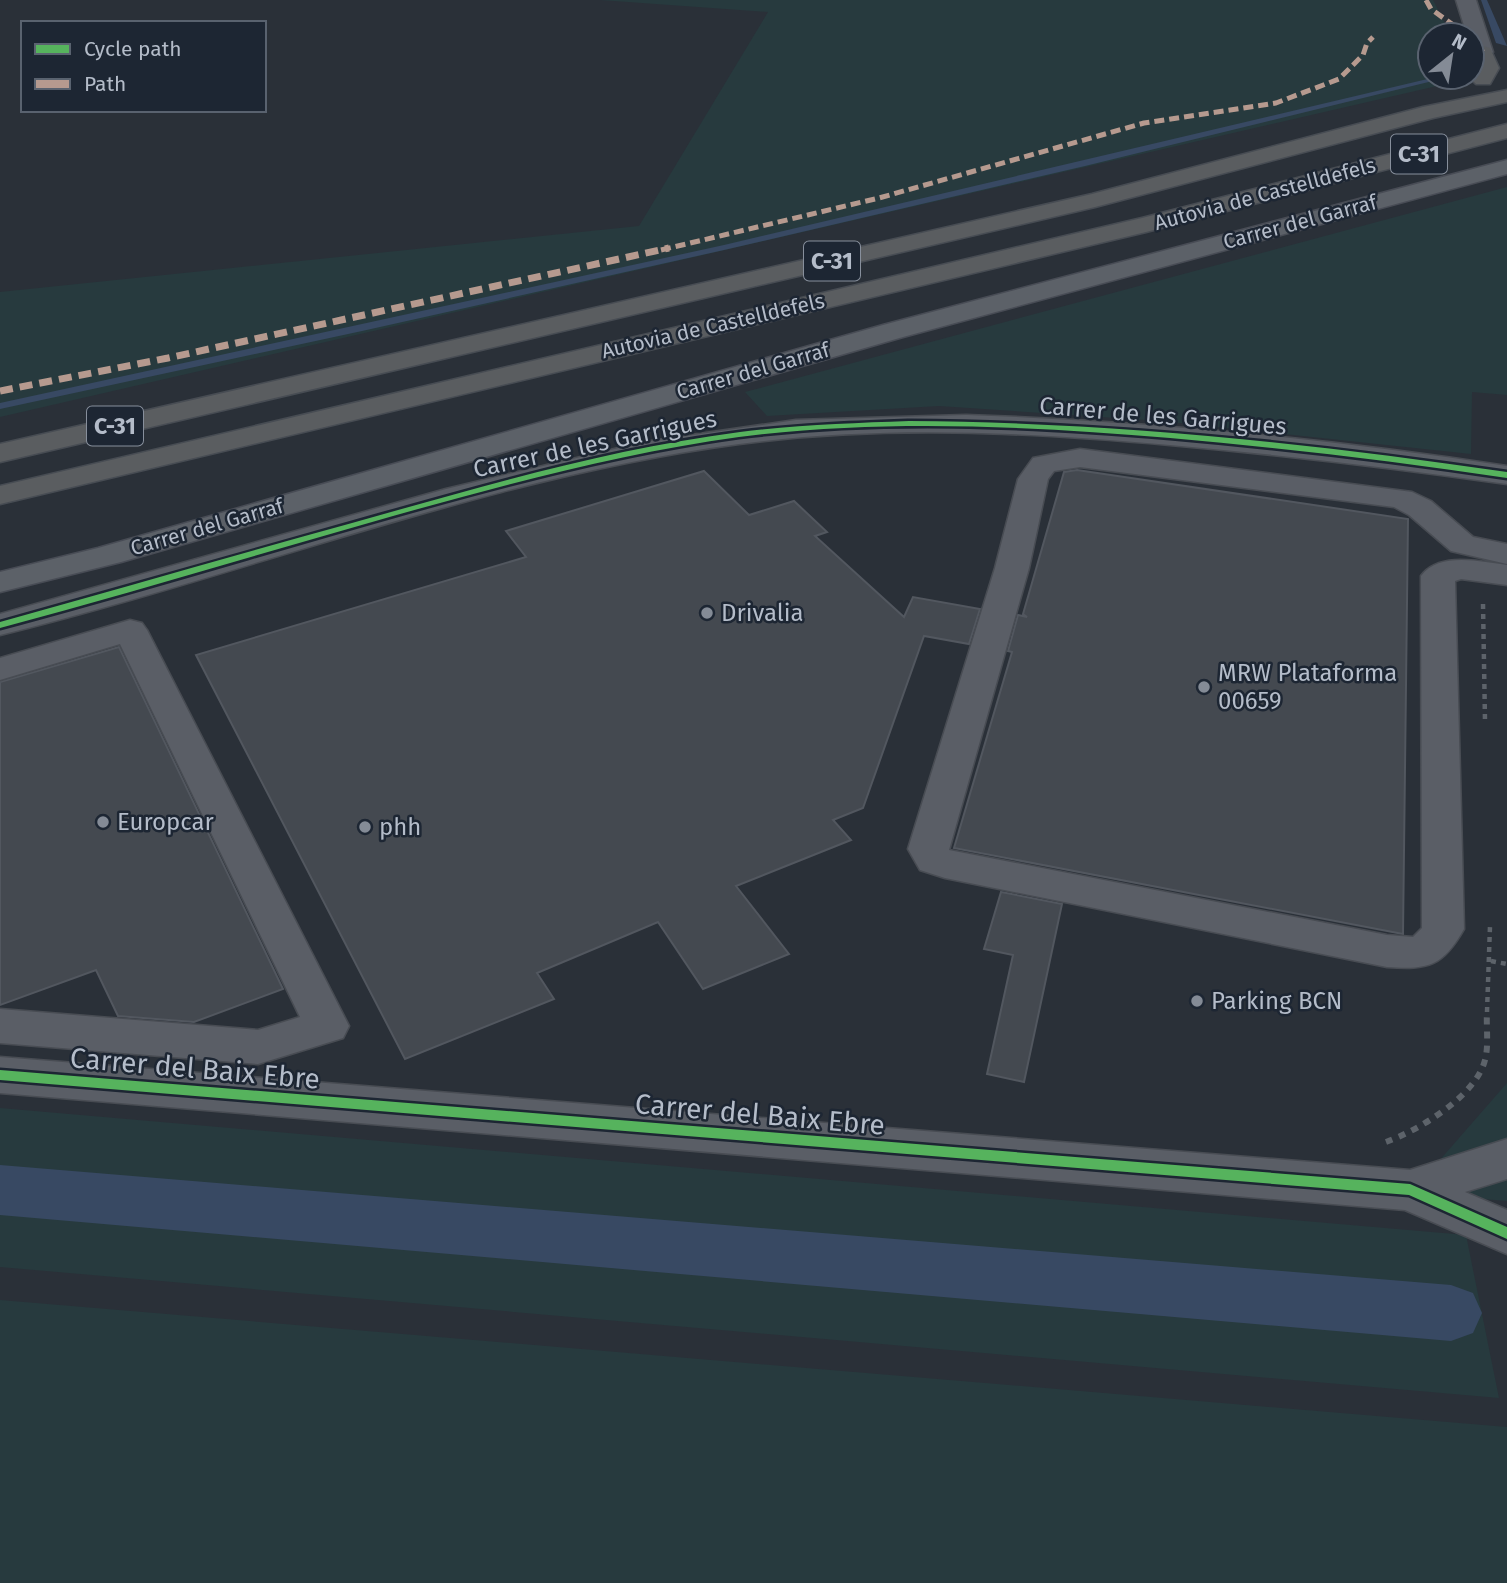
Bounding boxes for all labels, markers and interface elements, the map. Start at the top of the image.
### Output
legend [21,21,266,112]
north arrow [1416,21,1486,91]
text: N [1448,29,1470,55]
text: Cycle path [84,36,182,62]
text: Path [84,71,126,97]
road number: C-31 [1391,134,1447,174]
street label: Autovia de Castelldefels [1151,152,1379,236]
street label: Carrer del Garraf [1220,188,1382,255]
road number: C-31 [804,242,860,280]
street label: Autovia de Castelldefels [599,288,827,364]
street label: Carrer del Garraf [673,336,834,405]
street label: Carrer de les Garrigues [1038,391,1288,441]
street label: Carrer de les Garrigues [471,405,719,483]
road number: C-31 [87,406,143,446]
street label: Carrer del Garraf [127,492,288,561]
place label: Drivalia [721,599,804,627]
marker: Drivalia [699,605,715,621]
place label: MRW Plataforma 00659 [1218,659,1397,715]
marker: MRW Plataforma 00659 [1196,679,1212,695]
place label: Europcar [117,808,215,836]
place label: phh [379,813,421,841]
marker: Europcar [95,814,111,830]
marker: phh [357,819,373,835]
place label: Parking BCN [1211,987,1342,1015]
marker: Parking BCN [1189,993,1205,1009]
street label: Carrer del Baix Ebre [69,1041,321,1096]
street label: Carrer del Baix Ebre [634,1087,886,1142]

